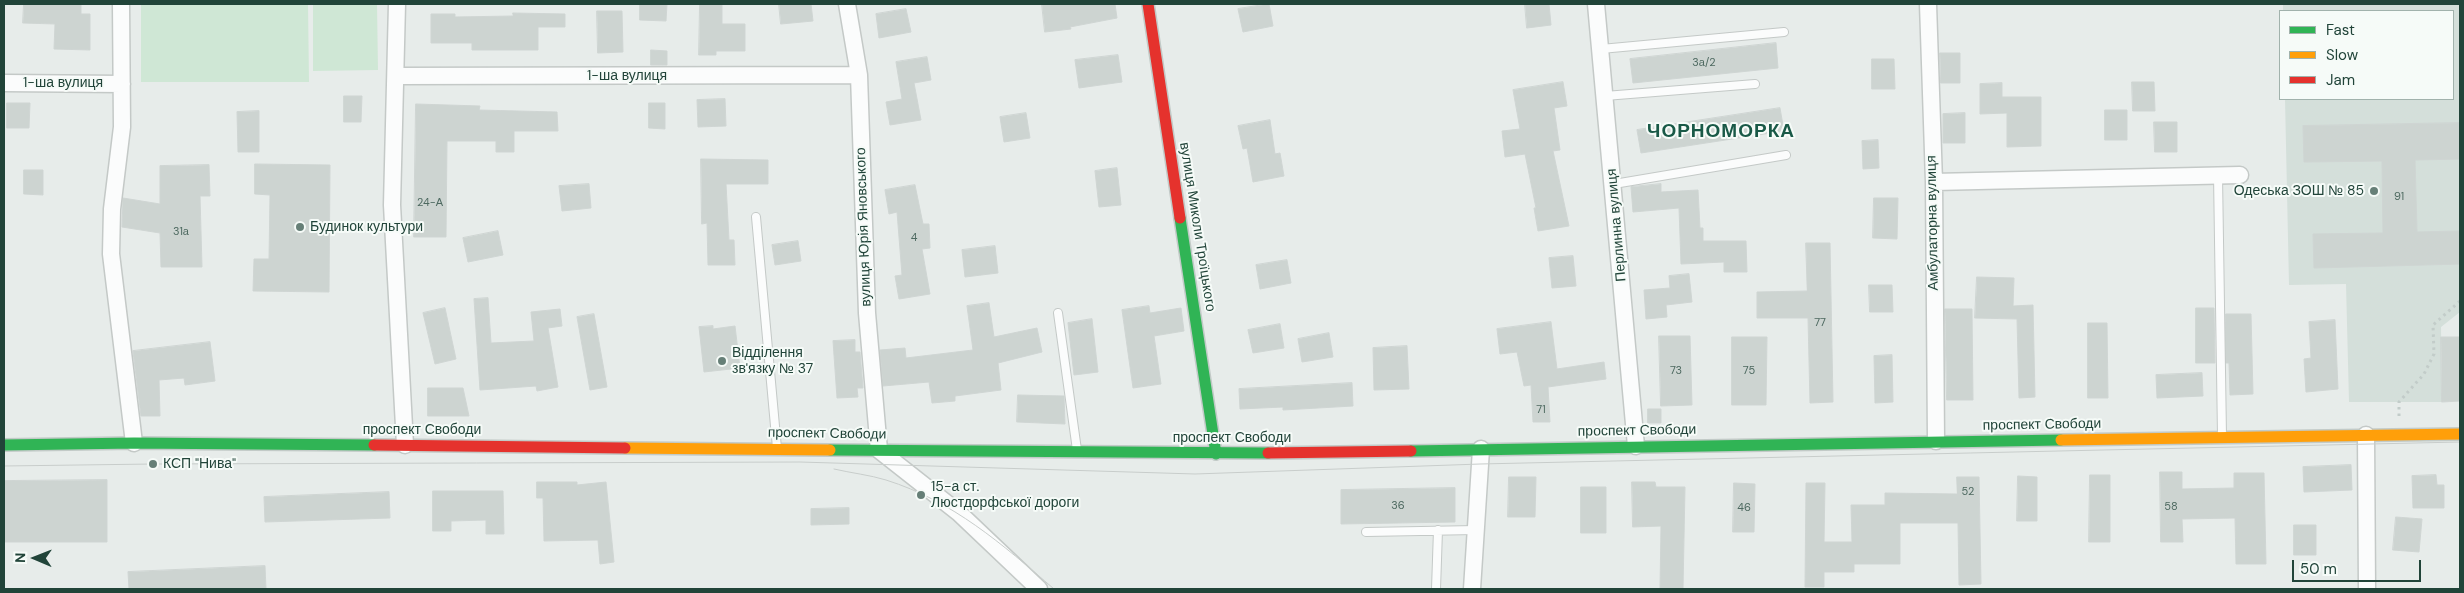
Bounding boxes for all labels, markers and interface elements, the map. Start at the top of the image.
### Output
legend [2279,10,2454,100]
text: Fast [2326,20,2355,40]
text: Slow [2326,45,2358,65]
house number: 3а/2 [1692,56,1716,70]
street label: 1-ша вулиця [587,68,667,84]
text: Jam [2326,70,2355,90]
street label: 1-ша вулиця [23,75,103,91]
district label: ЧОРНОМОРКА [1646,121,1796,143]
street label: вулиця Миколи Троїцького [1175,141,1219,313]
street label: вулиця Юрія Яновського [853,147,875,307]
street label: Амбулаторна вулиця [1923,155,1943,291]
street label: Перлинна вулиця [1604,168,1630,282]
place label: Одеська ЗОШ № 85 [2234,183,2364,199]
marker: Одеська ЗОШ № 85 [2368,185,2380,197]
house number: 91 [2394,190,2404,204]
house number: 24-А [417,196,443,210]
place label: Будинок культури [310,219,423,235]
marker: Будинок культури [294,221,306,233]
house number: 31а [173,225,189,239]
house number: 4 [911,231,917,245]
house number: 77 [1814,316,1826,330]
place label: Відділення зв'язку № 37 [732,345,813,378]
marker: Відділення зв'язку № 37 [716,355,728,367]
house number: 73 [1670,364,1682,378]
house number: 75 [1743,364,1755,378]
house number: 71 [1536,403,1546,417]
street label: проспект Свободи [1983,416,2101,434]
street label: проспект Свободи [363,422,481,438]
street label: проспект Свободи [1578,422,1696,440]
street label: проспект Свободи [768,425,886,443]
street label: проспект Свободи [1173,430,1291,446]
place label: КСП "Нива" [163,456,236,472]
marker: КСП "Нива" [147,458,159,470]
place label: 15-а ст. Люстдорфської дороги [931,479,1079,512]
house number: 52 [1962,485,1974,499]
marker: 15-а ст. Люстдорфської дороги [915,489,927,501]
house number: 36 [1391,499,1405,513]
house number: 58 [2164,500,2178,514]
house number: 46 [1737,501,1751,515]
north arrow [10,533,60,583]
scale bar [2294,550,2423,582]
text: N [11,552,29,563]
text: 50 m [2300,559,2337,579]

